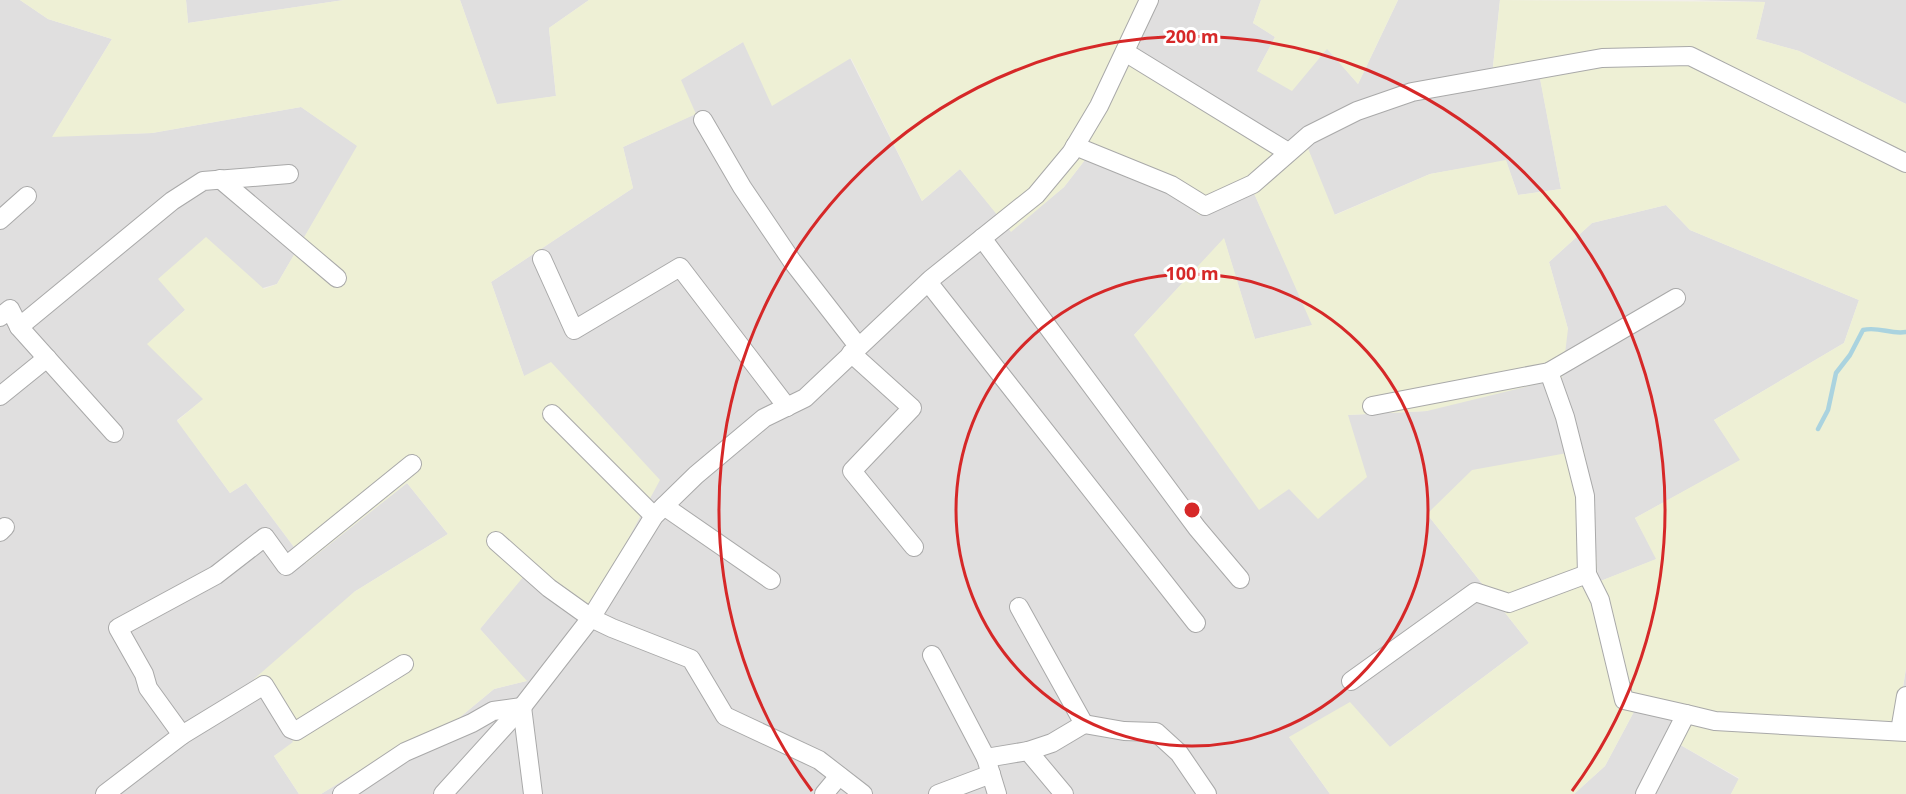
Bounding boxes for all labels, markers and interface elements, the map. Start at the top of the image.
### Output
text: 200 m [1165,24,1219,48]
text: 100 m [1165,261,1219,285]
centre of rings [1182,500,1202,520]

